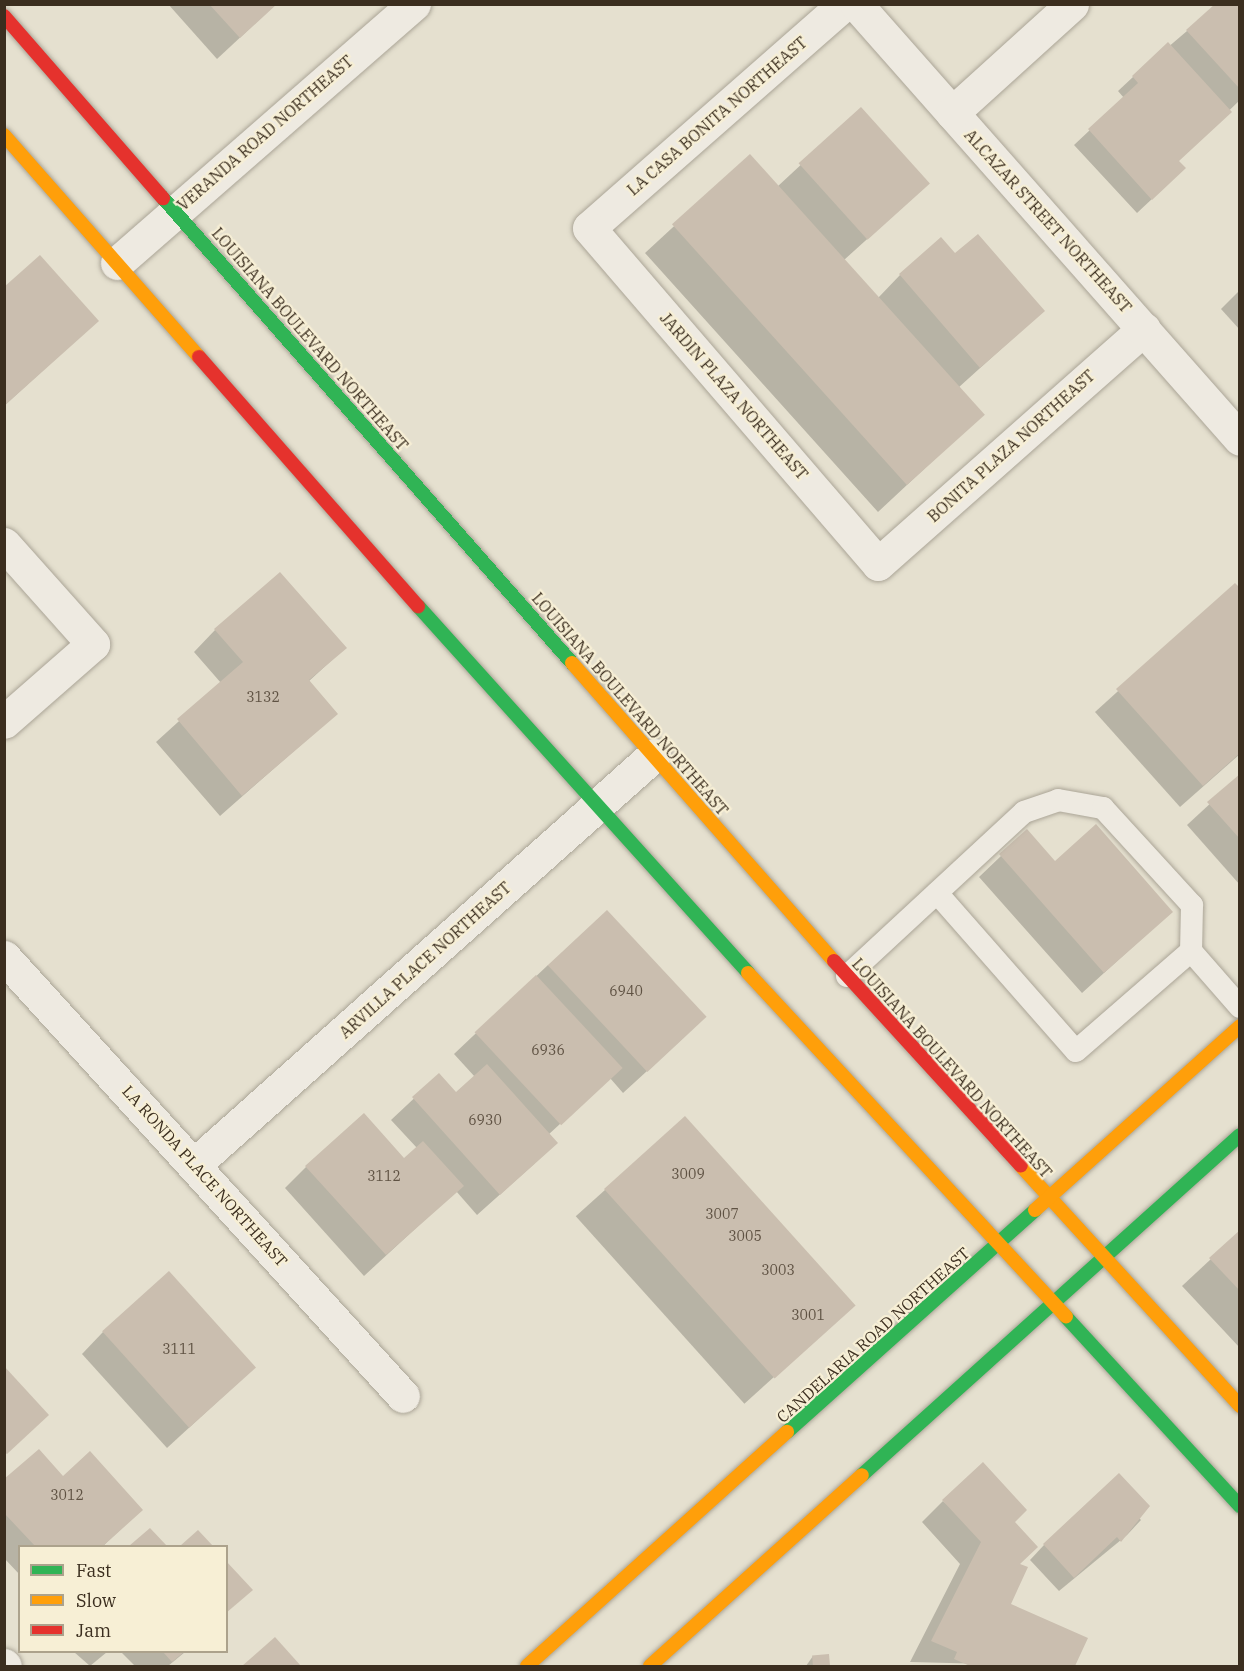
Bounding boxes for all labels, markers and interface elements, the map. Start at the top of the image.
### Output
street label: LA CASA BONITA NORTHEAST [623,33,811,199]
street label: VERANDA ROAD NORTHEAST [173,51,357,215]
street label: ALCAZAR STREET NORTHEAST [961,125,1135,317]
street label: LOUISIANA BOULEVARD NORTHEAST [208,224,412,454]
street label: JARDIN PLAZA NORTHEAST [656,308,812,484]
street label: BONITA PLAZA NORTHEAST [924,366,1098,526]
street label: LOUISIANA BOULEVARD NORTHEAST [528,589,732,819]
house number: 3132 [246,689,280,705]
street label: ARVILLA PLACE NORTHEAST [335,878,515,1042]
street label: LOUISIANA BOULEVARD NORTHEAST [848,954,1056,1182]
house number: 6940 [609,983,643,999]
house number: 6936 [531,1042,565,1058]
street label: LA RONDA PLACE NORTHEAST [119,1081,291,1271]
house number: 6930 [468,1112,502,1128]
house number: 3009 [671,1166,705,1182]
house number: 3112 [367,1168,401,1184]
house number: 3007 [705,1206,739,1222]
house number: 3005 [728,1228,762,1244]
street label: CANDELARIA ROAD NORTHEAST [773,1243,973,1427]
house number: 3003 [761,1262,795,1278]
house number: 3001 [791,1307,825,1323]
house number: 3111 [162,1341,196,1357]
house number: 3012 [50,1487,84,1503]
legend [18,1545,228,1653]
text: Fast [76,1559,111,1582]
text: Slow [76,1589,116,1612]
text: Jam [76,1619,111,1642]

